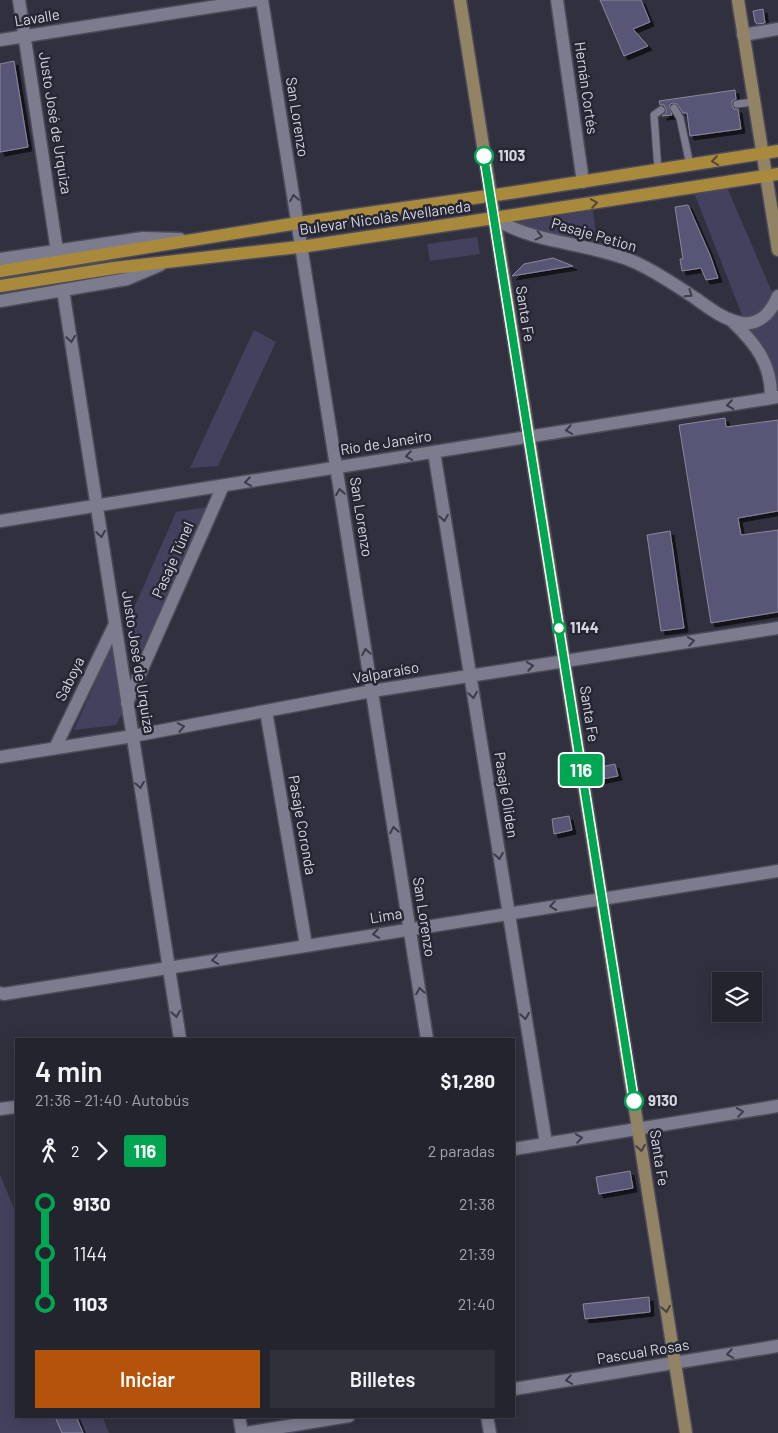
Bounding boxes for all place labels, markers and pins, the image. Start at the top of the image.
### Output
marker: 1103 [474,146,494,166]
place label: 1103 [498,146,525,164]
place label: 1144 [570,618,599,636]
marker: 1144 [552,621,566,635]
marker: 9130 [624,1091,644,1111]
place label: 9130 [648,1091,678,1109]

